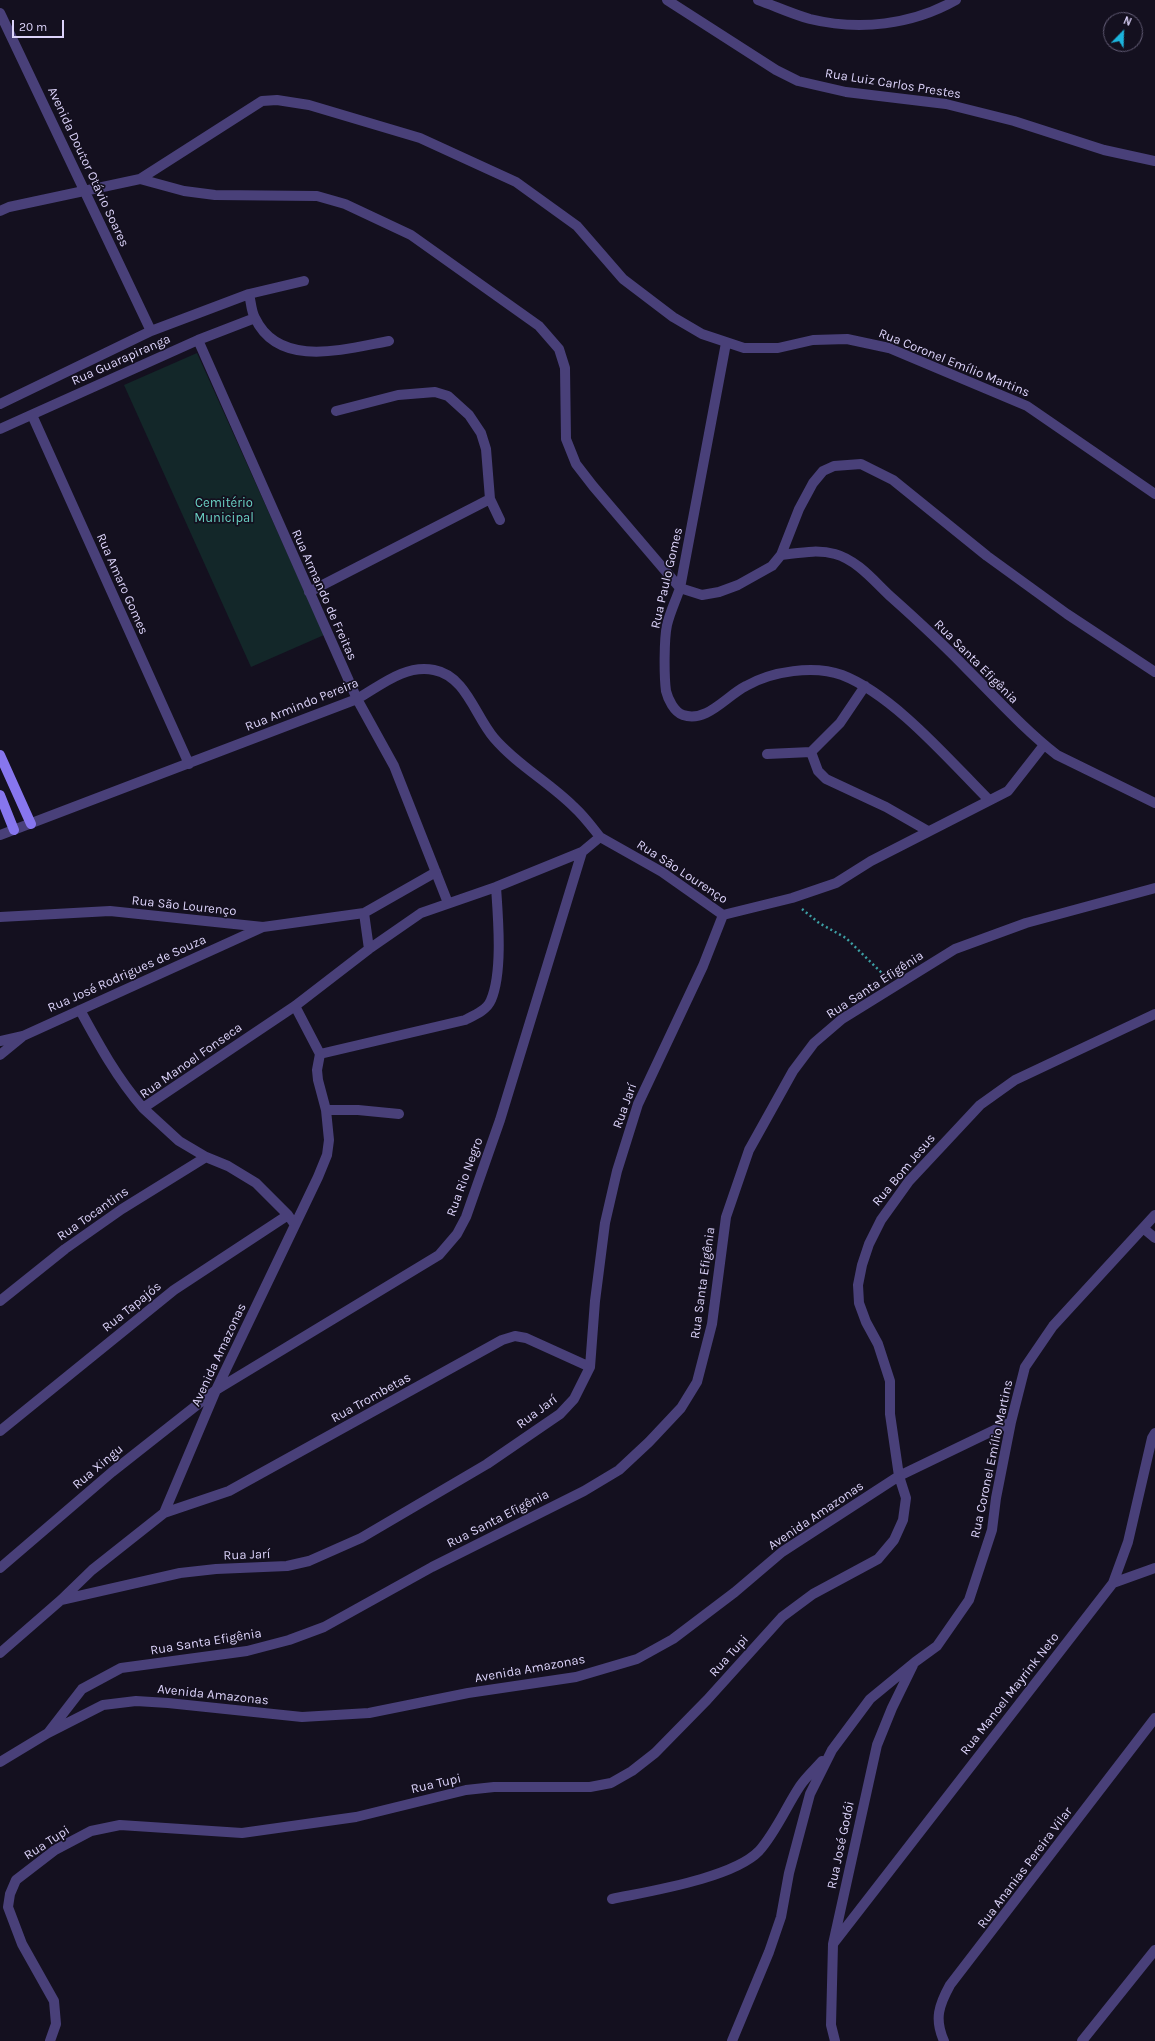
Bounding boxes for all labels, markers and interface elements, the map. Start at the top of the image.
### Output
scale bar [14,12,66,38]
north arrow [1103,12,1143,52]
text: N [1121,14,1134,29]
text: 20 m [19,20,47,34]
street label: Rua Luiz Carlos Prestes [824,66,962,102]
street label: Avenida Doutor Otávio Soares [44,85,132,249]
street label: Rua Coronel Emílio Martins [876,326,1032,400]
street label: Rua Guarapiranga [69,331,173,389]
park label: Cemitério Municipal [194,495,254,526]
street label: Rua Paulo Gomes [648,526,686,630]
street label: Rua Armando de Freitas [288,527,360,663]
street label: Rua Amaro Gomes [93,531,151,637]
street label: Rua Santa Efigênia [931,617,1021,707]
street label: Rua Armindo Pereira [243,675,361,735]
street label: Rua São Lourenço [634,837,730,907]
street label: Rua São Lourenço [131,893,237,919]
street label: Rua José Rodrigues de Souza [45,932,209,1016]
street label: Rua Santa Efigênia [824,948,926,1022]
street label: Rua Manoel Fonseca [137,1020,245,1102]
street label: Rua Jarí [610,1081,640,1131]
street label: Rua Bom Jesus [869,1131,939,1209]
street label: Rua Rio Negro [444,1135,486,1219]
street label: Rua Tocantins [54,1184,132,1244]
street label: Rua Santa Efigênia [687,1226,719,1340]
street label: Rua Tapajós [99,1278,165,1336]
street label: Avenida Amazonas [188,1301,250,1409]
street label: Rua Trombetas [328,1370,414,1426]
street label: Rua Coronel Emílio Martins [968,1378,1016,1540]
street label: Rua Jarí [514,1392,560,1432]
street label: Rua Xingu [69,1441,127,1493]
street label: Avenida Amazonas [765,1478,867,1554]
street label: Rua Santa Efigênia [444,1486,552,1552]
street label: Rua Jarí [223,1546,271,1564]
street label: Rua Santa Efigênia [149,1625,263,1659]
street label: Rua Manoel Mayrink Neto [957,1630,1063,1758]
street label: Rua Tupi [706,1632,752,1680]
street label: Avenida Amazonas [474,1652,586,1686]
street label: Avenida Amazonas [157,1681,269,1709]
street label: Rua Tupi [409,1771,463,1797]
street label: Rua José Godói [824,1800,858,1890]
street label: Rua Ananias Pereira Vilar [974,1804,1076,1932]
street label: Rua Tupi [21,1823,73,1863]

